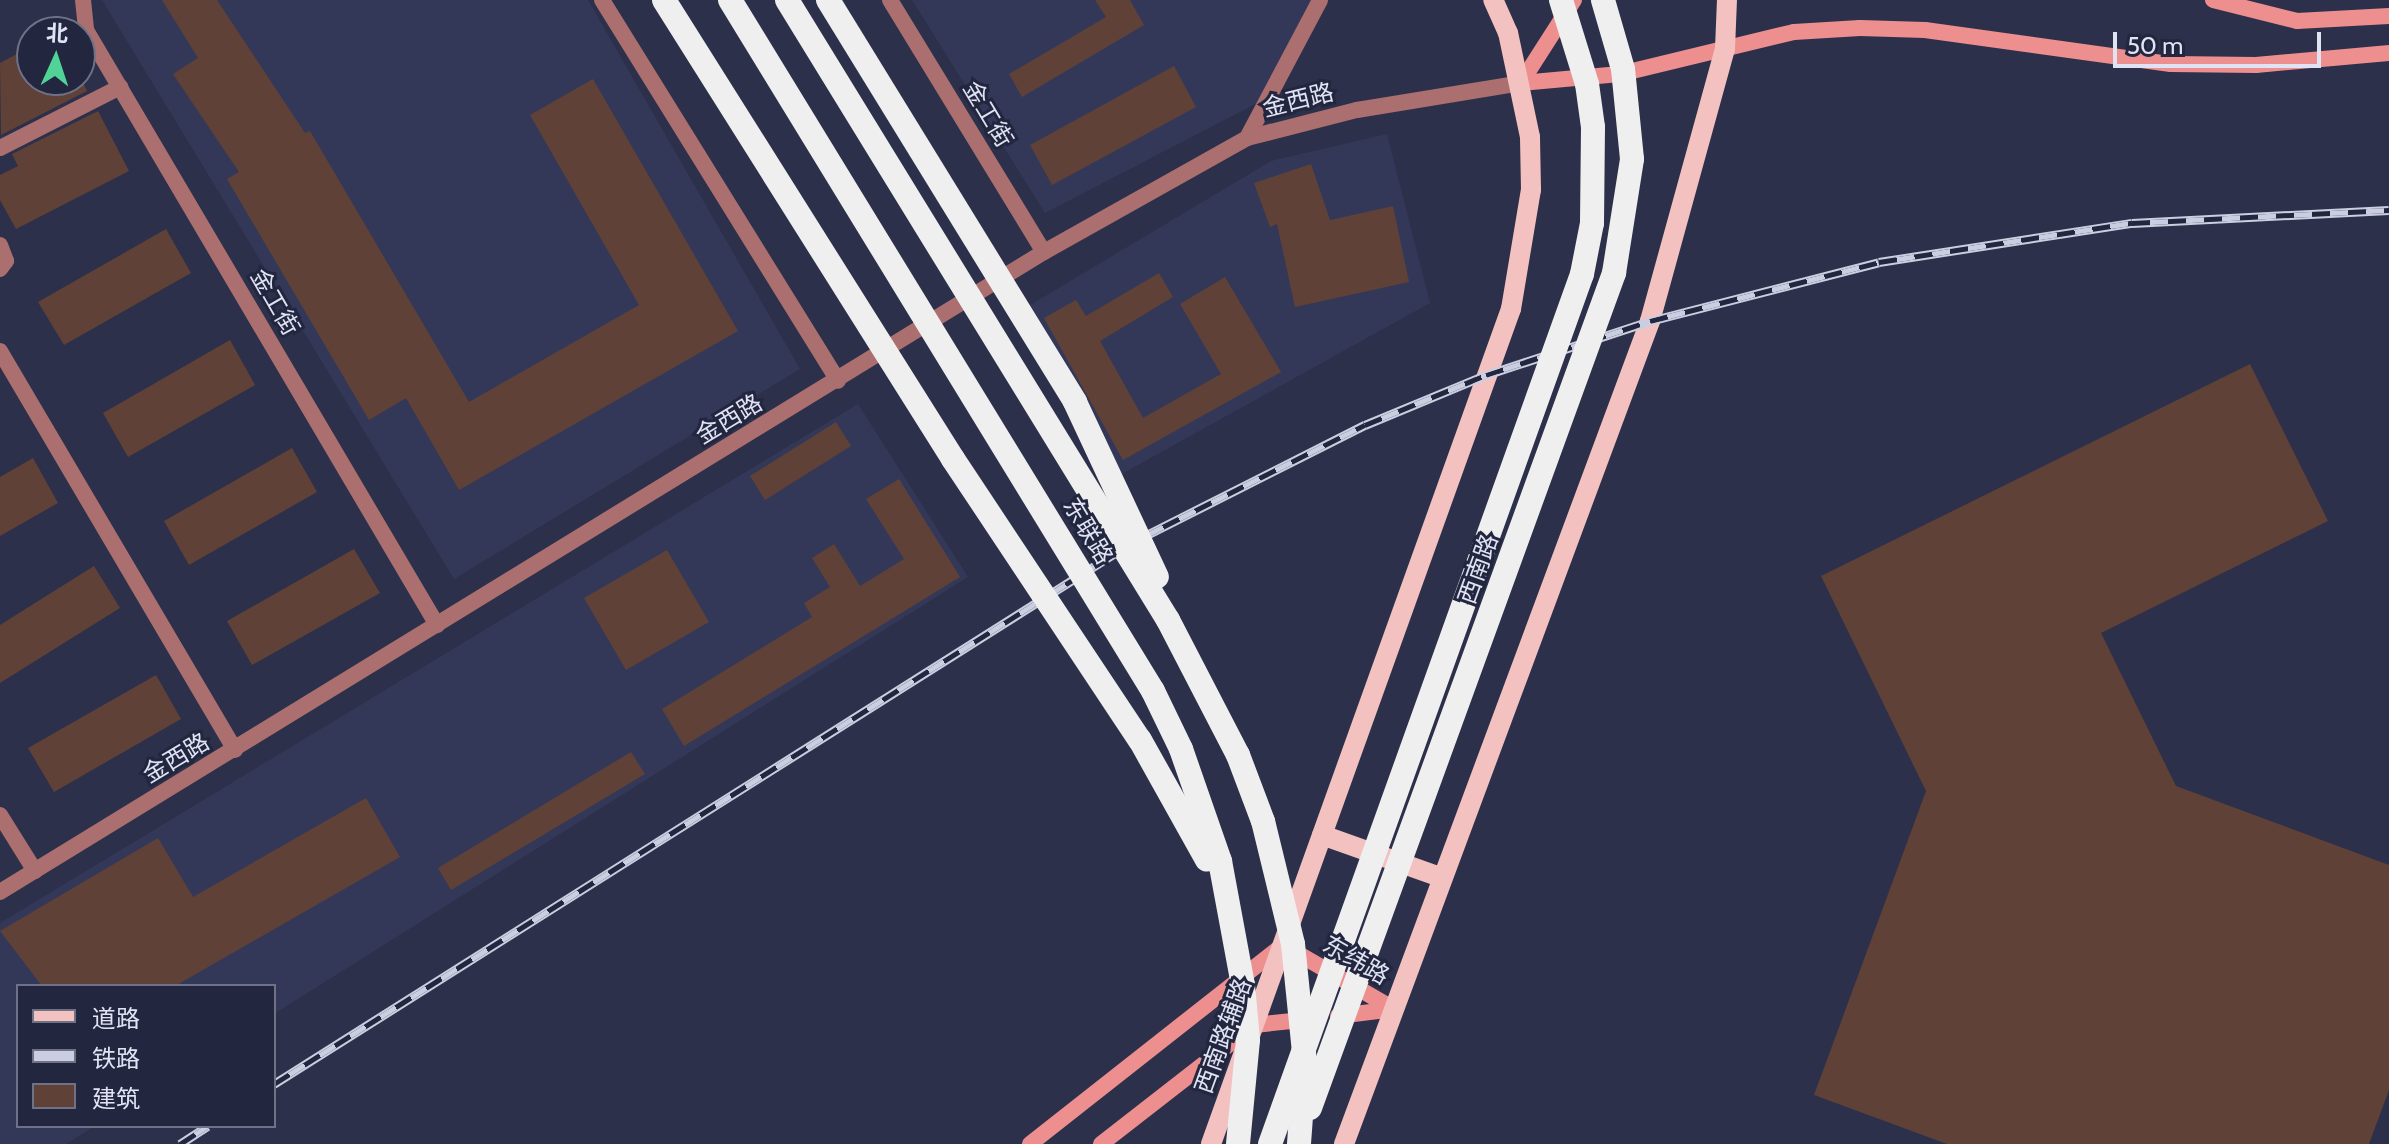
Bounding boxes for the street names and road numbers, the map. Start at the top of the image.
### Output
street label: 金工街 [957,76,1019,152]
street label: 金西路 [1260,77,1336,123]
street label: 金工街 [245,264,305,340]
street label: 金西路 [691,388,767,450]
street label: 东联路 [1057,493,1119,569]
street label: 西南路 [1452,530,1504,608]
street label: 金西路 [138,727,214,789]
street label: 东纬路 [1318,930,1394,990]
street label: 西南路辅路 [1189,975,1257,1097]

